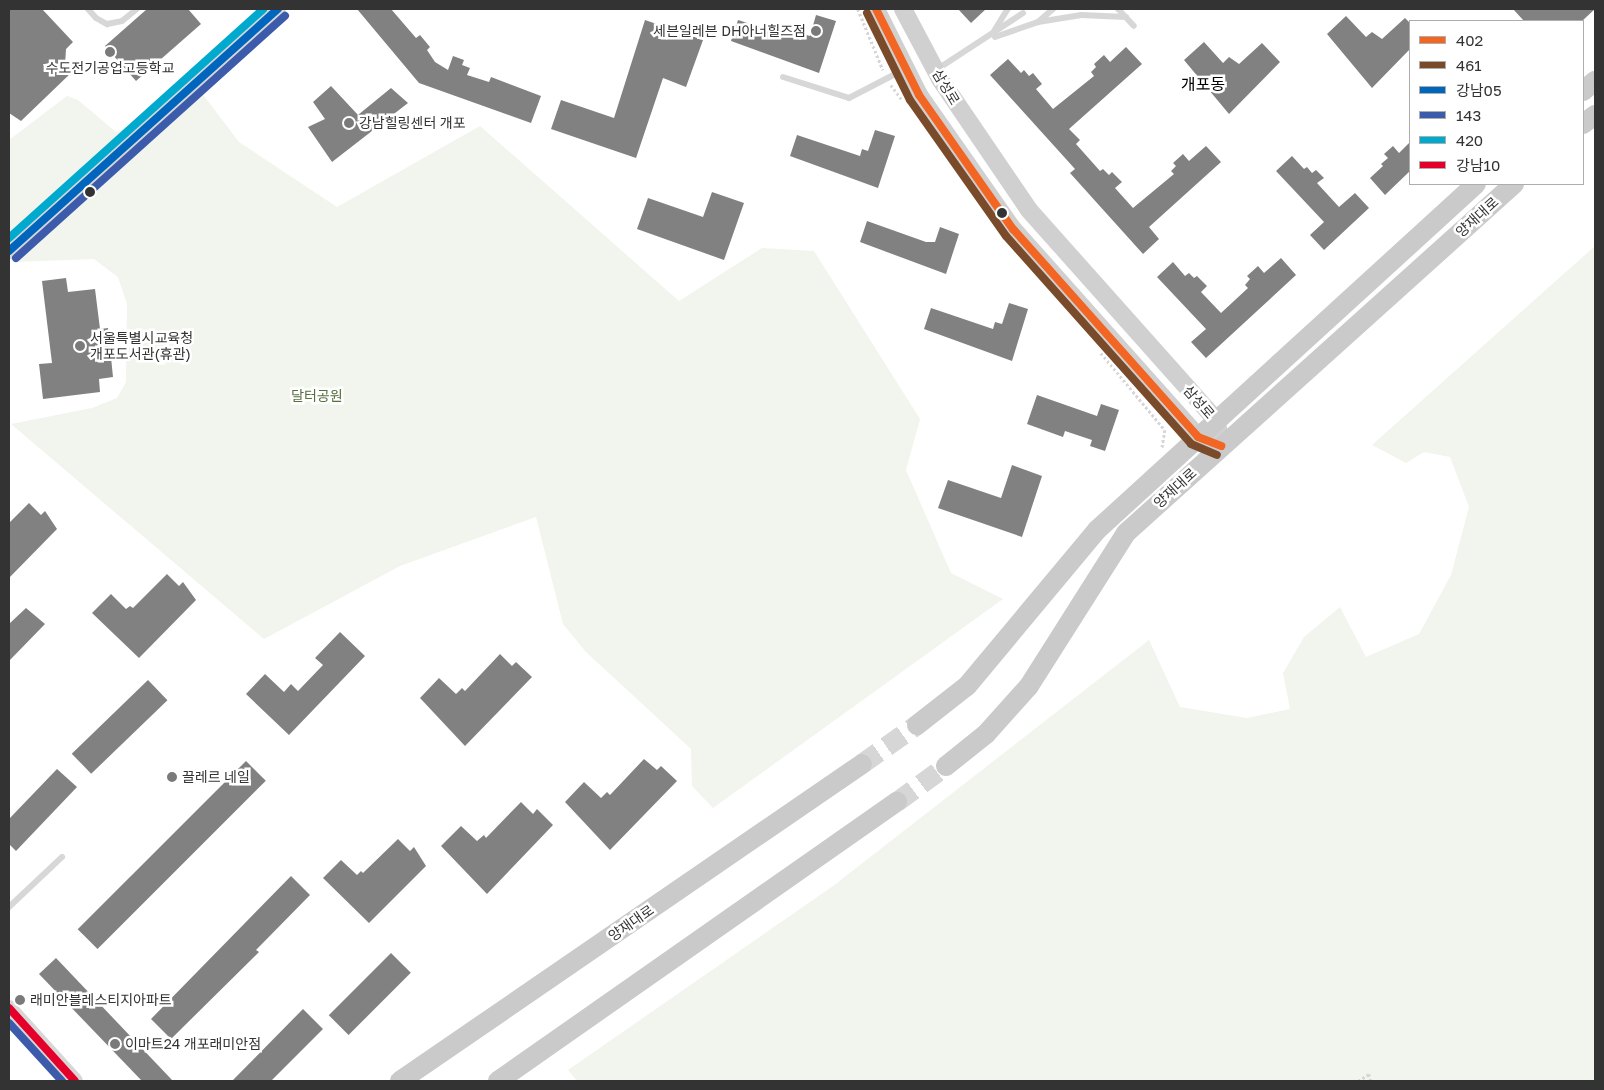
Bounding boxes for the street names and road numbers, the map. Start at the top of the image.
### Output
street label: 삼성로 [929,66,963,108]
street label: 양재대로 [1452,194,1502,240]
street label: 삼성로 [1180,382,1218,422]
street label: 양재대로 [1150,465,1200,511]
street label: 양재대로 [605,901,657,945]

